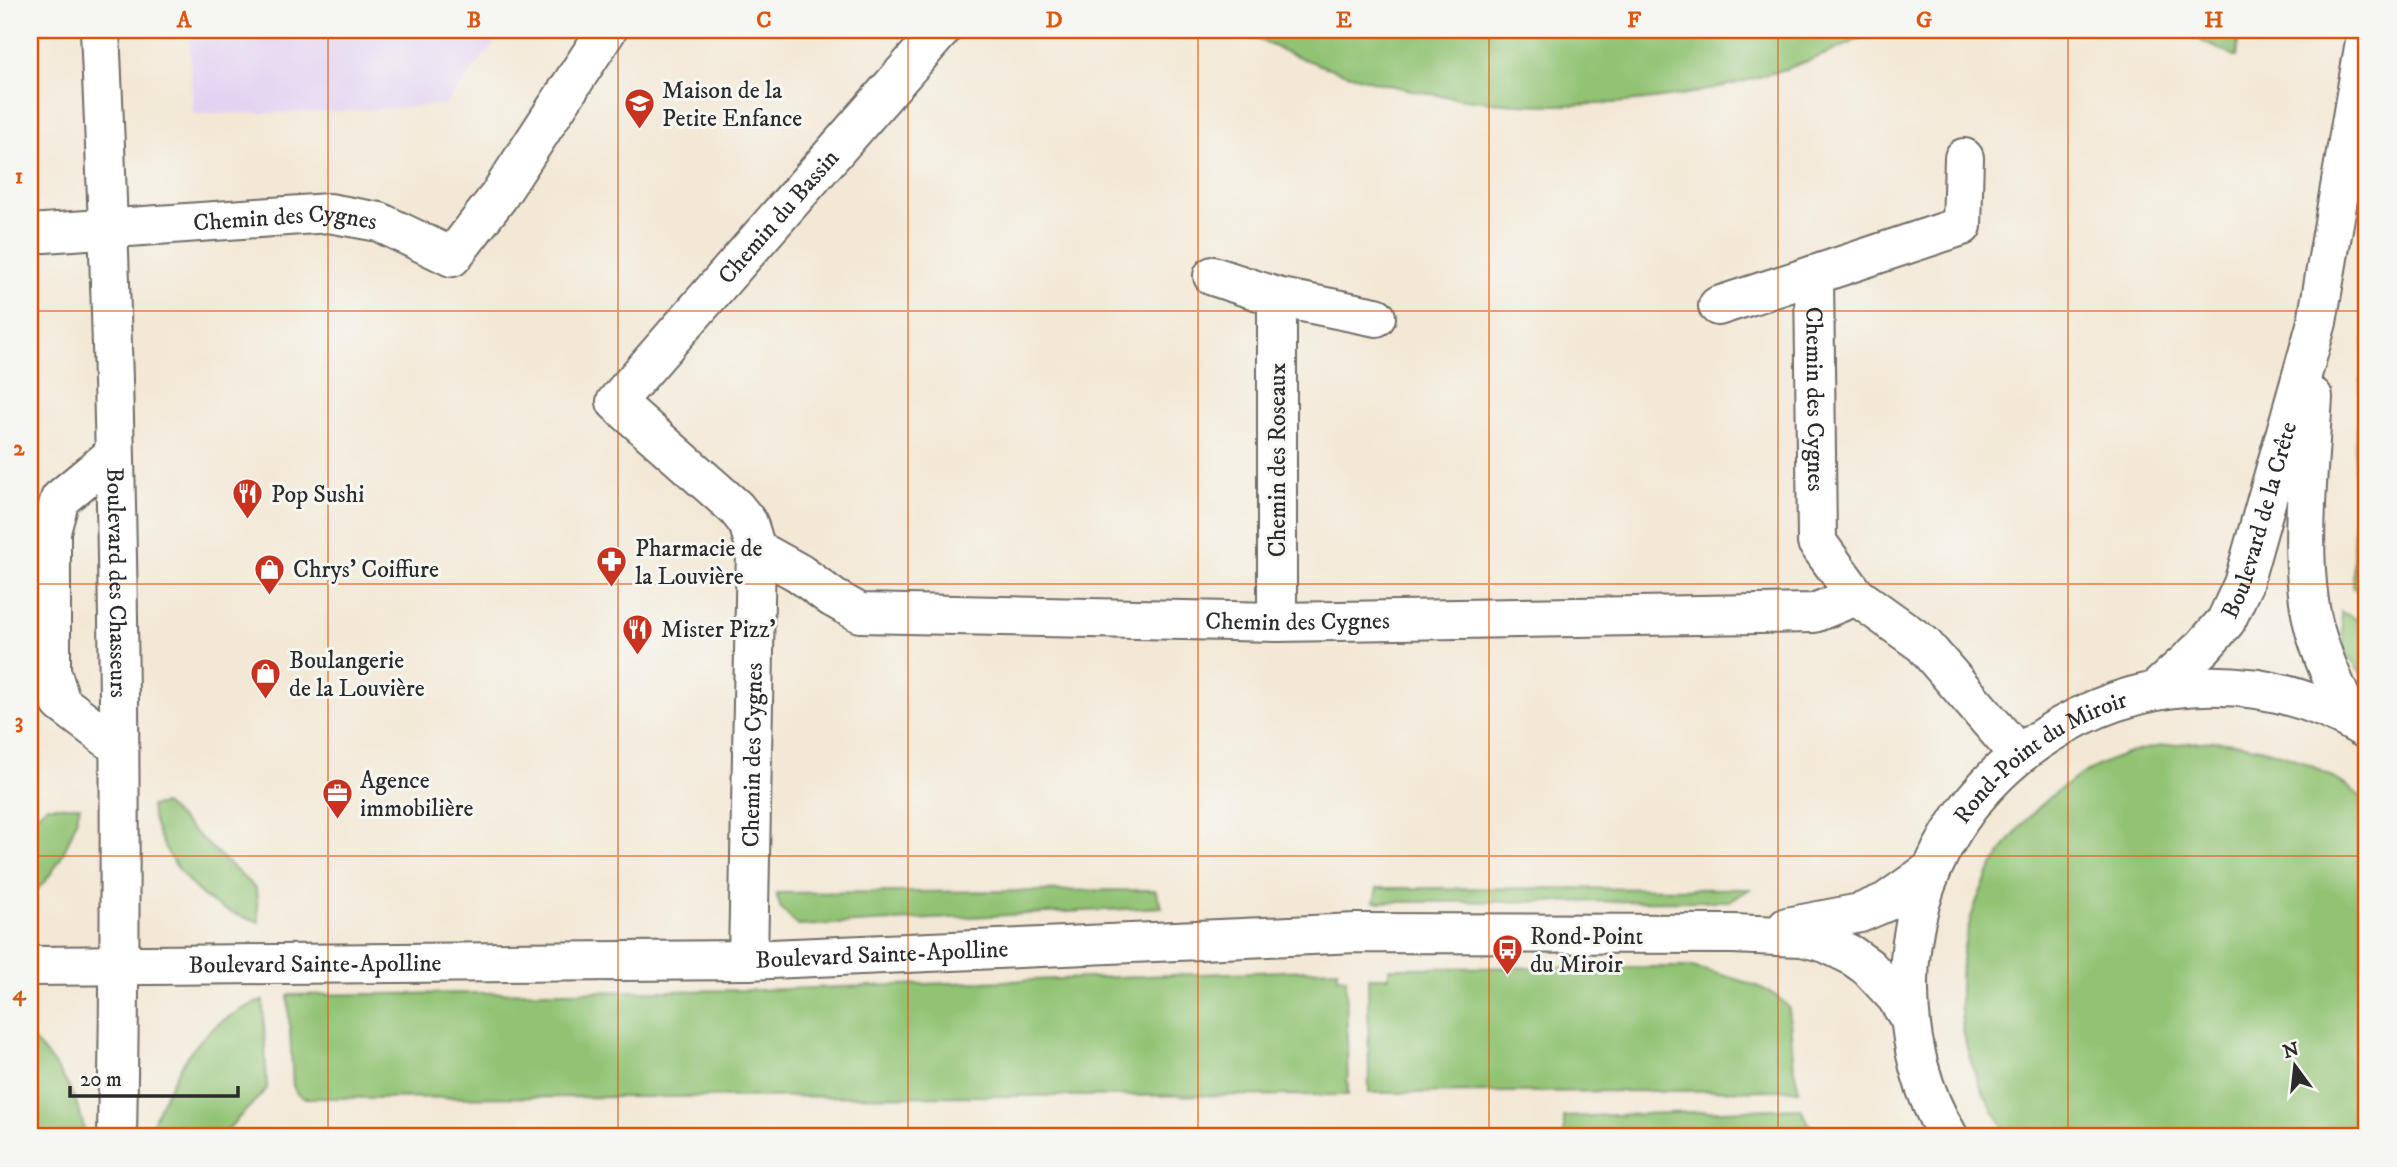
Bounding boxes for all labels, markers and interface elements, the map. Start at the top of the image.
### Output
text: A [176,6,193,35]
text: B [467,6,481,35]
text: C [756,6,772,35]
text: D [1045,6,1063,35]
text: E [1336,6,1352,35]
text: F [1627,6,1642,35]
text: G [1916,6,1932,35]
text: H [2204,6,2224,35]
place label: Maison de la Petite Enfance [662,76,802,134]
school or university icon: Maison de la Petite Enfance [622,87,656,131]
street label: Chemin du Bassin [712,143,846,291]
text: 1 [15,162,23,191]
street label: Chemin des Cygnes [192,198,379,238]
street label: Chemin des Cygnes [1798,307,1830,492]
street label: Chemin des Roseaux [1263,363,1293,557]
street label: Boulevard de la Crête [2215,418,2304,624]
text: 2 [13,434,25,463]
street label: Boulevard des Chasseurs [99,467,133,698]
restaurant icon: Pop Sushi [231,477,265,521]
place label: Pop Sushi [271,480,364,510]
place label: Pharmacie de la Louvière [635,534,762,592]
pharmacy icon: Pharmacie de la Louvière [595,545,629,589]
shop icon: Chrys' Coiffure [253,552,287,596]
place label: Chrys' Coiffure [293,555,439,585]
street label: Chemin des Cygnes [1205,606,1390,638]
restaurant icon: Mister Pizz' [621,612,655,656]
place label: Mister Pizz' [661,615,776,645]
place label: Boulangerie de la Louvière [289,646,425,704]
shop icon: Boulangerie de la Louvière [249,657,283,701]
street label: Chemin des Cygnes [736,662,770,848]
street label: Rond-Point du Miroir [1947,685,2131,830]
text: 3 [15,707,23,736]
place label: Agence immobilière [360,766,474,824]
office icon: Agence immobilière [320,777,354,821]
place label: Rond-Point du Miroir [1530,922,1643,980]
bus stop icon: Rond-Point du Miroir [1490,933,1524,977]
street label: Boulevard Sainte-Apolline [755,934,1009,976]
street label: Boulevard Sainte-Apolline [188,949,442,981]
text: 4 [12,979,27,1008]
north arrow [2260,1030,2330,1100]
text: N [2280,1038,2302,1064]
scale bar [70,1055,238,1099]
text: 20 m [80,1067,122,1093]

